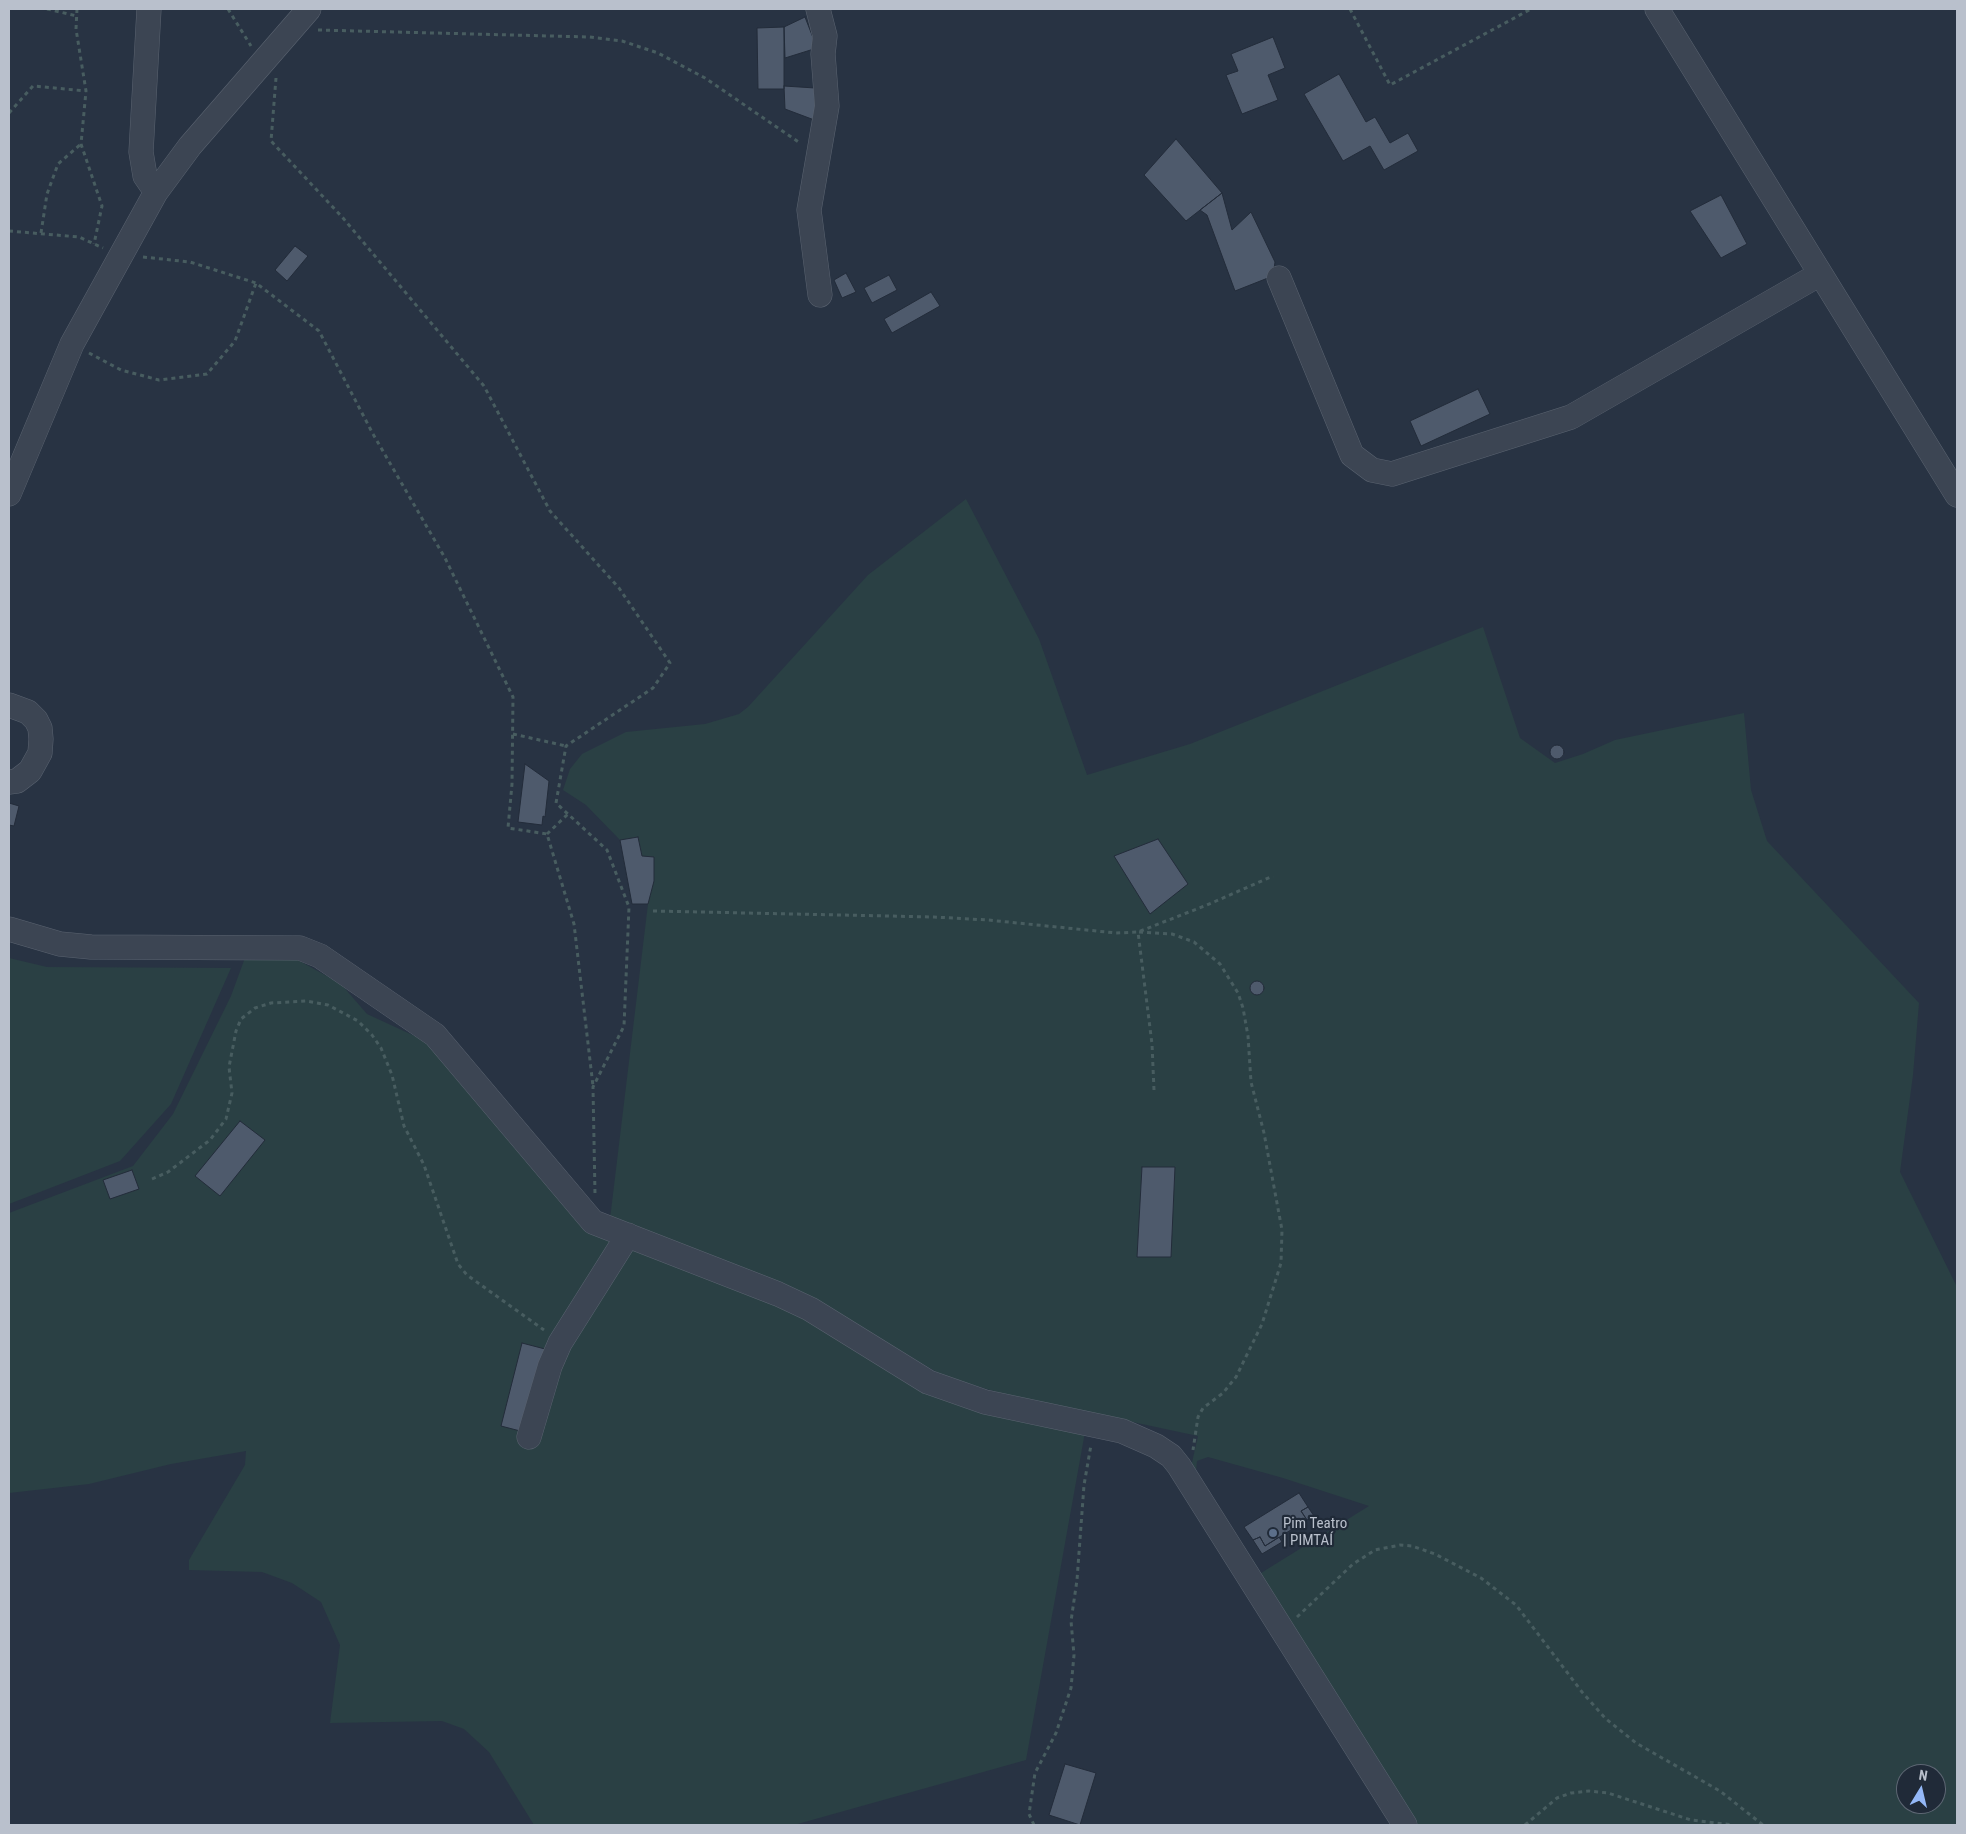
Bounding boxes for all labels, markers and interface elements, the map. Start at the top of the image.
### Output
place label: Pim Teatro | PIMTAÍ [1283,1515,1347,1550]
marker: Pim Teatro | PIMTAÍ [1267,1527,1279,1539]
north arrow [1896,1764,1946,1814]
text: N [1918,1767,1929,1784]

